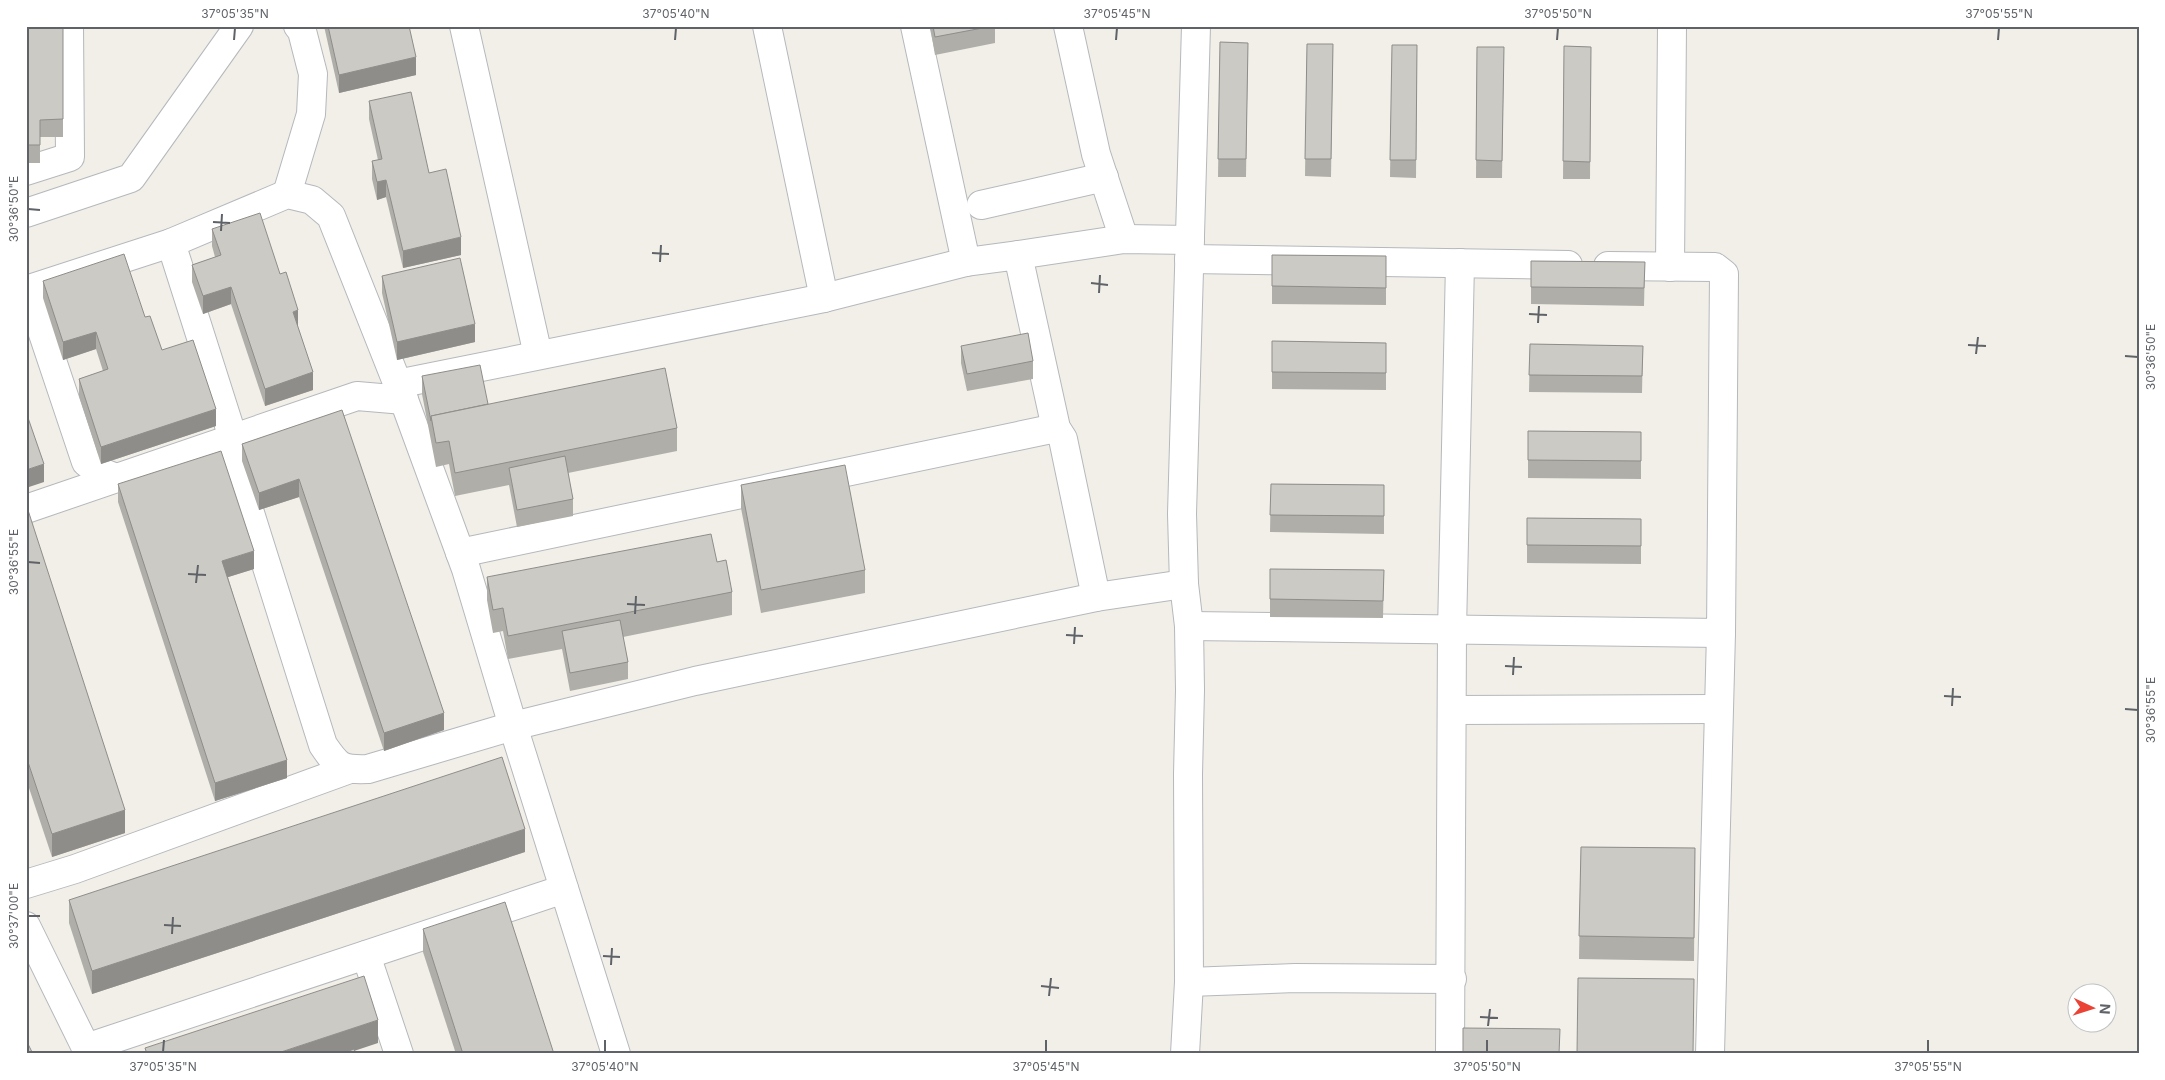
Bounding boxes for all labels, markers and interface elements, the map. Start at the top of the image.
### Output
text: 37°05'35"N [201,6,269,21]
text: 37°05'40"N [642,6,710,21]
text: 37°05'45"N [1083,6,1151,21]
text: 37°05'50"N [1524,6,1592,21]
text: 37°05'55"N [1965,6,2033,21]
text: 30°36'50"E [6,176,21,242]
text: 30°36'50"E [2143,324,2158,390]
text: 30°36'55"E [6,529,21,595]
text: 30°36'55"E [2143,677,2158,743]
text: 30°37'00"E [6,883,21,949]
north arrow [2068,982,2118,1032]
text: N [2097,1003,2114,1015]
text: 37°05'35"N [129,1059,197,1074]
text: 37°05'40"N [571,1059,639,1074]
text: 37°05'45"N [1012,1059,1080,1074]
text: 37°05'50"N [1453,1059,1521,1074]
text: 37°05'55"N [1894,1059,1962,1074]

